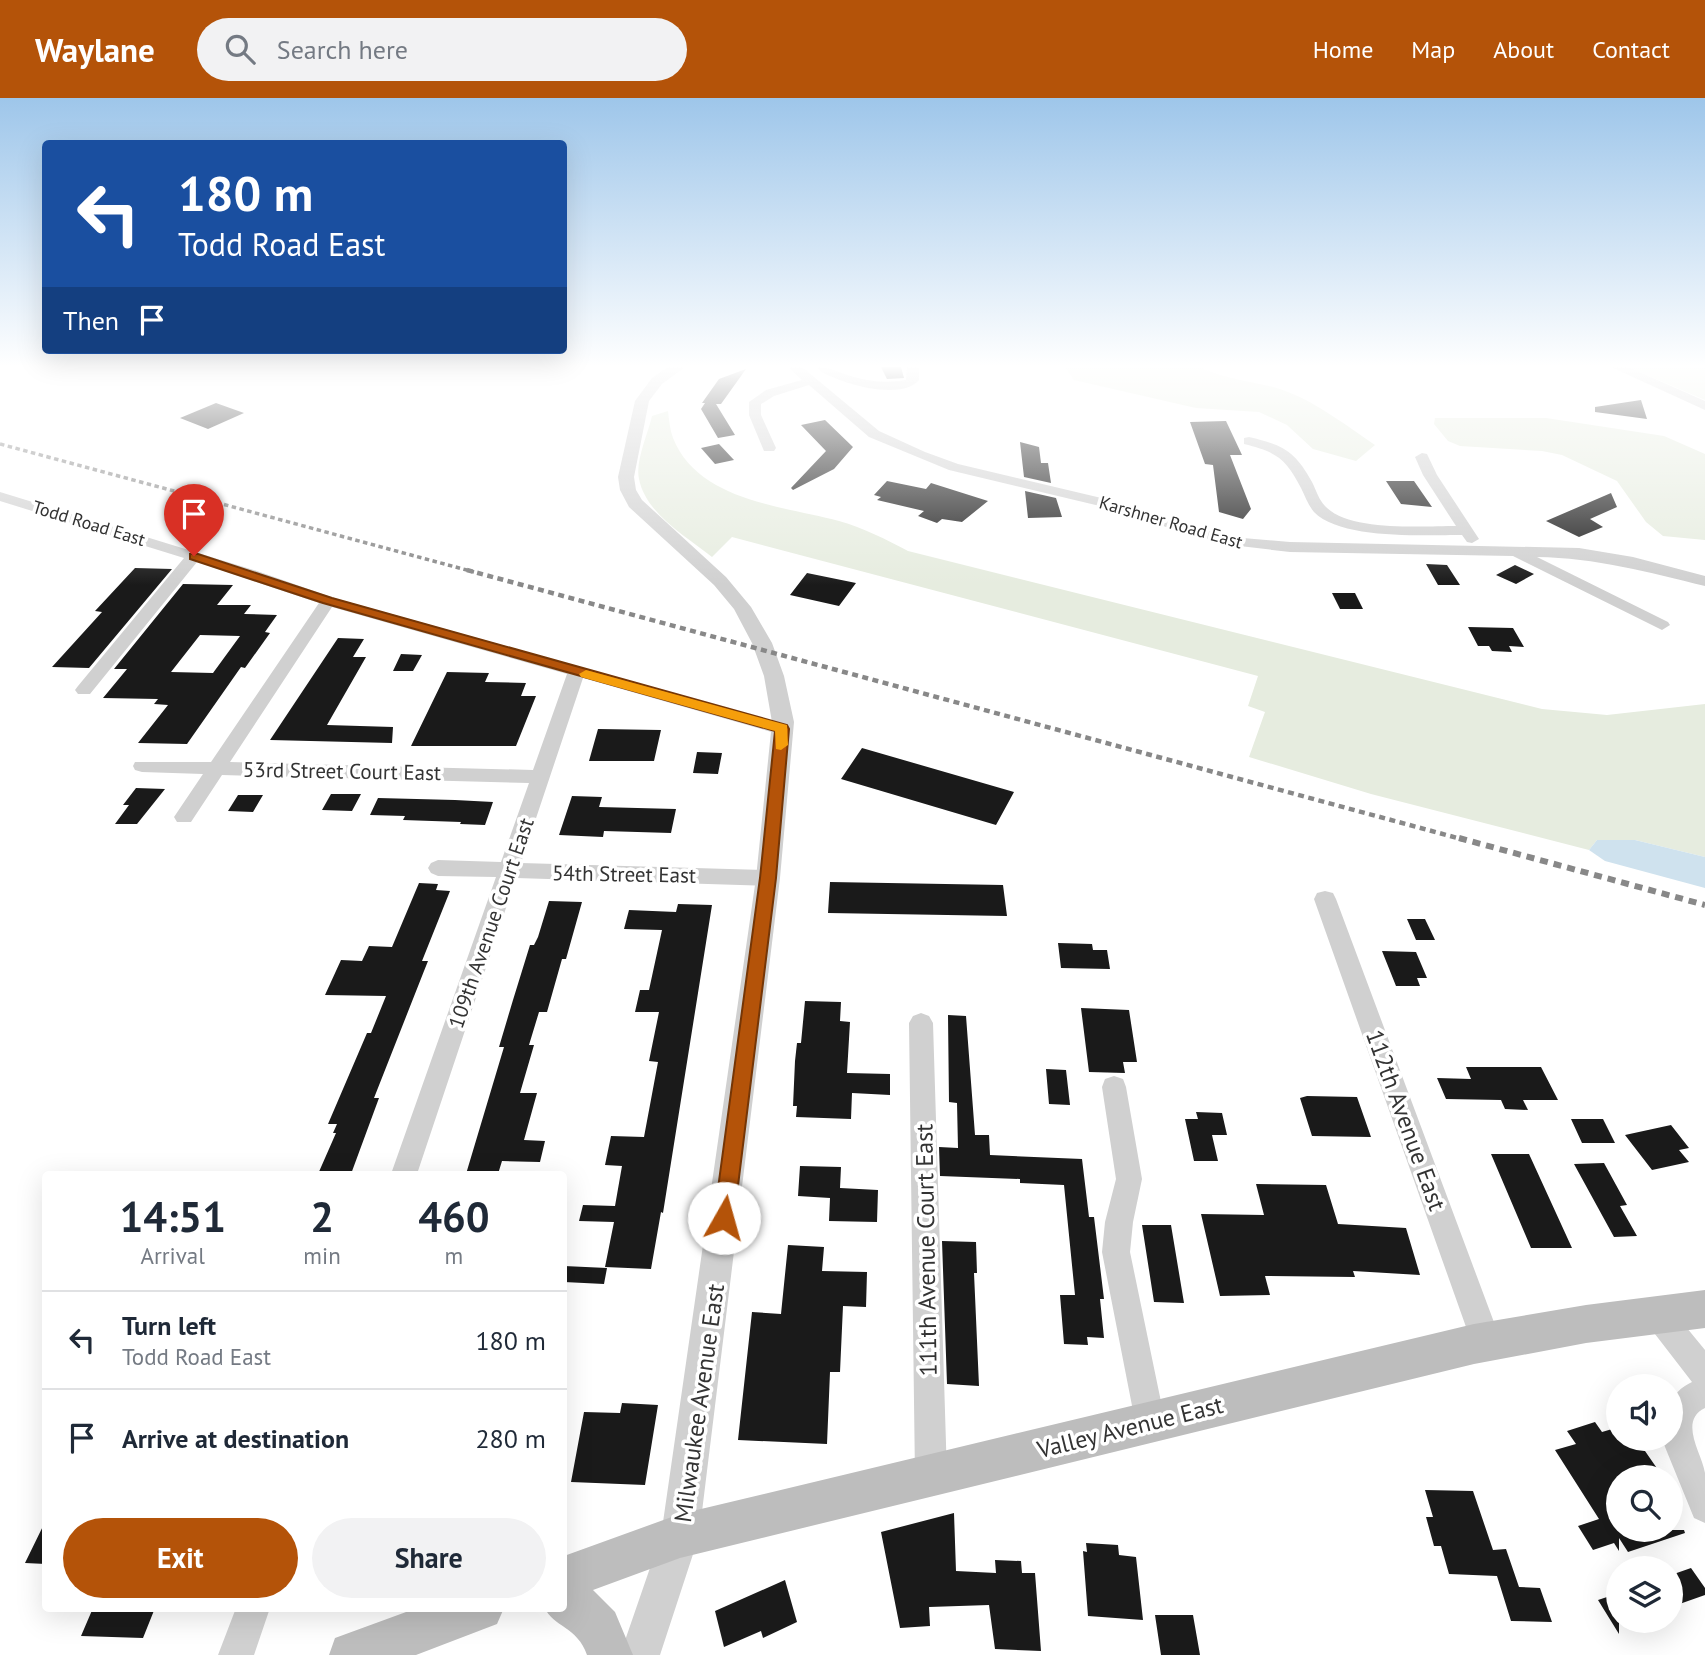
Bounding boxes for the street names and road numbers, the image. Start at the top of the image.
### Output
street label: Karshner Road East [1097,491,1245,553]
street label: Todd Road East [30,495,148,551]
street label: 53rd Street Court East [243,756,441,786]
street label: 109th Avenue Court East [442,814,540,1032]
street label: 54th Street East [552,859,696,889]
street label: 112th Avenue East [1359,1025,1453,1215]
street label: 111th Avenue Court East [908,1123,944,1377]
street label: Milwaukee Avenue East [667,1282,731,1524]
street label: Valley Avenue East [1033,1389,1226,1465]

